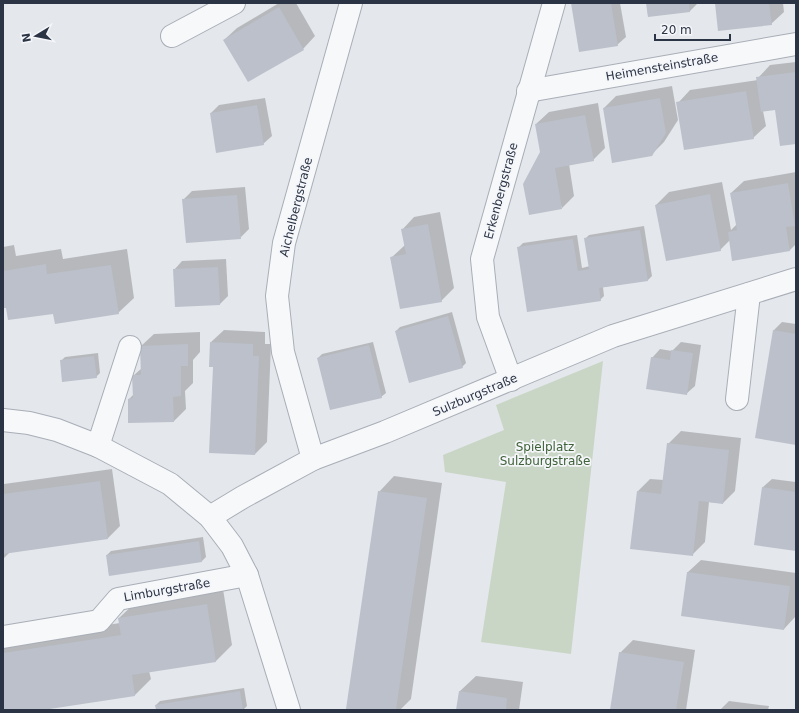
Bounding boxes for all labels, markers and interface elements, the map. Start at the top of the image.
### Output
north arrow [16,16,56,56]
scale bar [655,16,730,42]
text: 20 m [661,23,692,37]
text: N [19,32,34,43]
street label: Heimensteinstraße [605,50,719,84]
street label: Erkenbergstraße [481,141,521,241]
street label: Aichelbergstraße [277,156,315,258]
street label: Sulzburgstraße [431,371,519,419]
park label: Spielplatz Sulzburgstraße [500,440,590,468]
street label: Limburgstraße [123,576,211,604]

